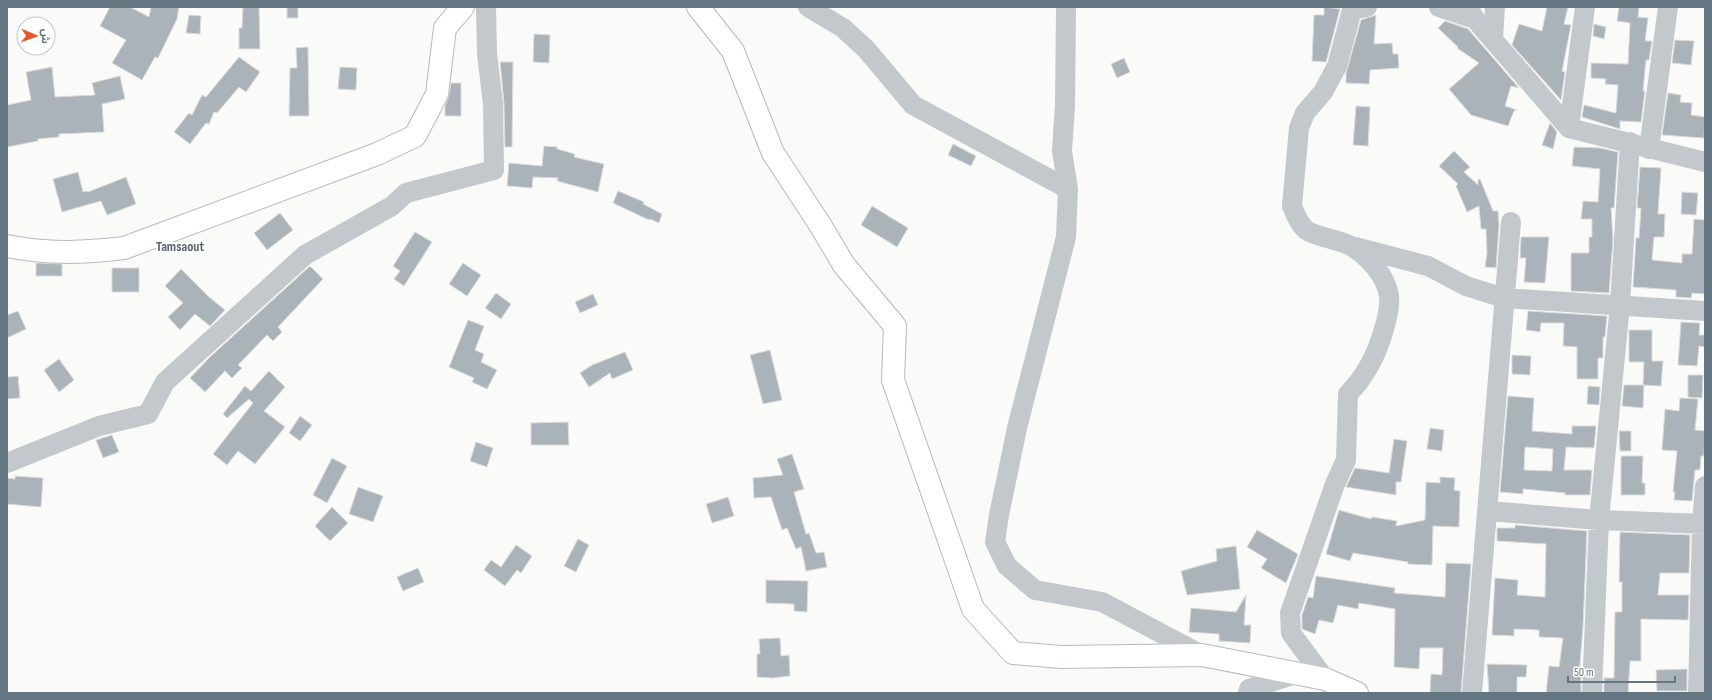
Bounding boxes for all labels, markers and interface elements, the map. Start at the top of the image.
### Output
north arrow [16,16,56,56]
text: ش [39,29,52,44]
district label: Tamsaout [156,238,204,255]
scale bar [1568,658,1675,684]
text: 50 m [1574,665,1594,680]

